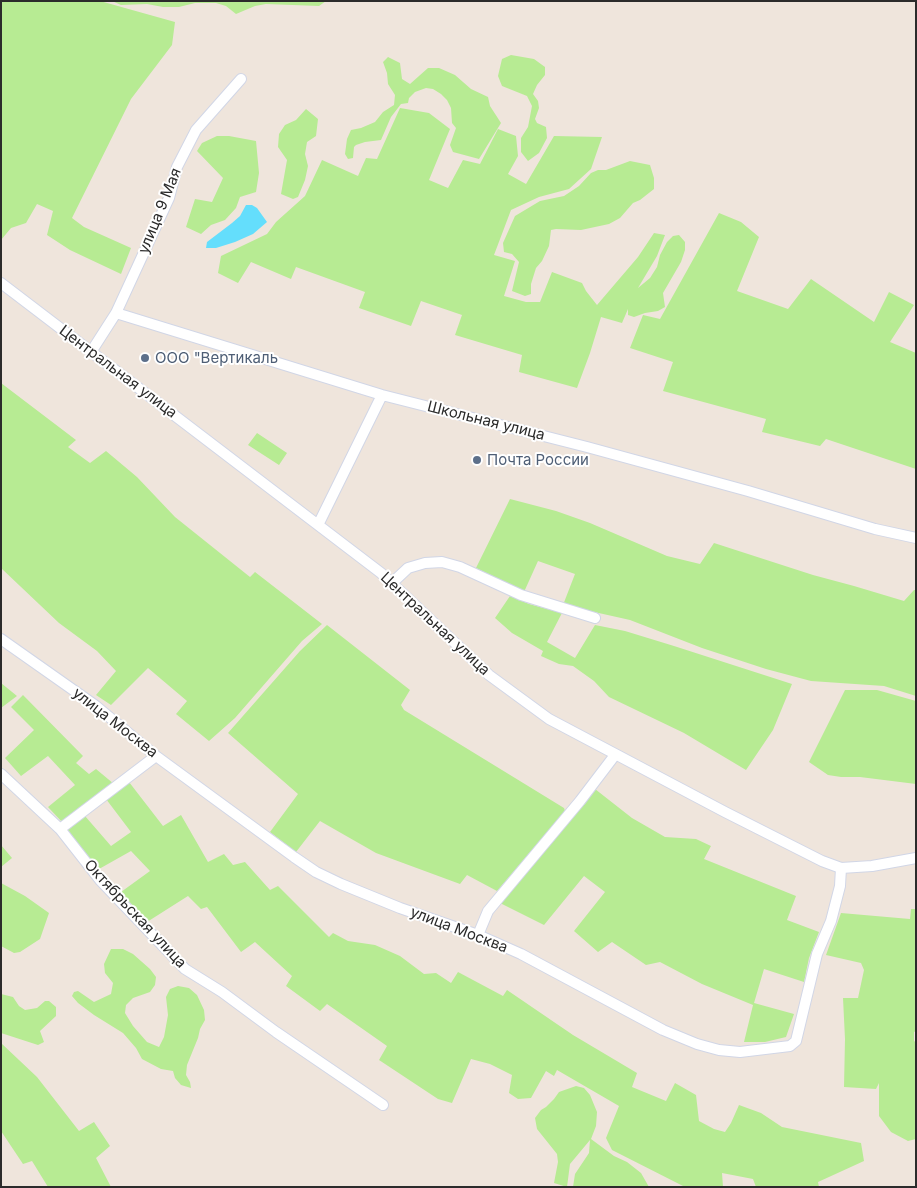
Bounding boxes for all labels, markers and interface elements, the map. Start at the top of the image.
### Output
street label: улица 9 Мая [135,166,185,256]
street label: Центральная улица [56,322,180,422]
place label: ООО "Вертикаль [155,349,278,367]
marker: ООО "Вертикаль [139,352,151,364]
street label: Школьная улица [425,398,547,444]
place label: Почта России [487,451,589,469]
marker: Почта России [471,454,483,466]
street label: Центральная улица [377,569,493,679]
street label: улица Москва [69,684,161,762]
street label: Октябрьская улица [80,856,190,972]
street label: улица Москва [408,903,510,957]

